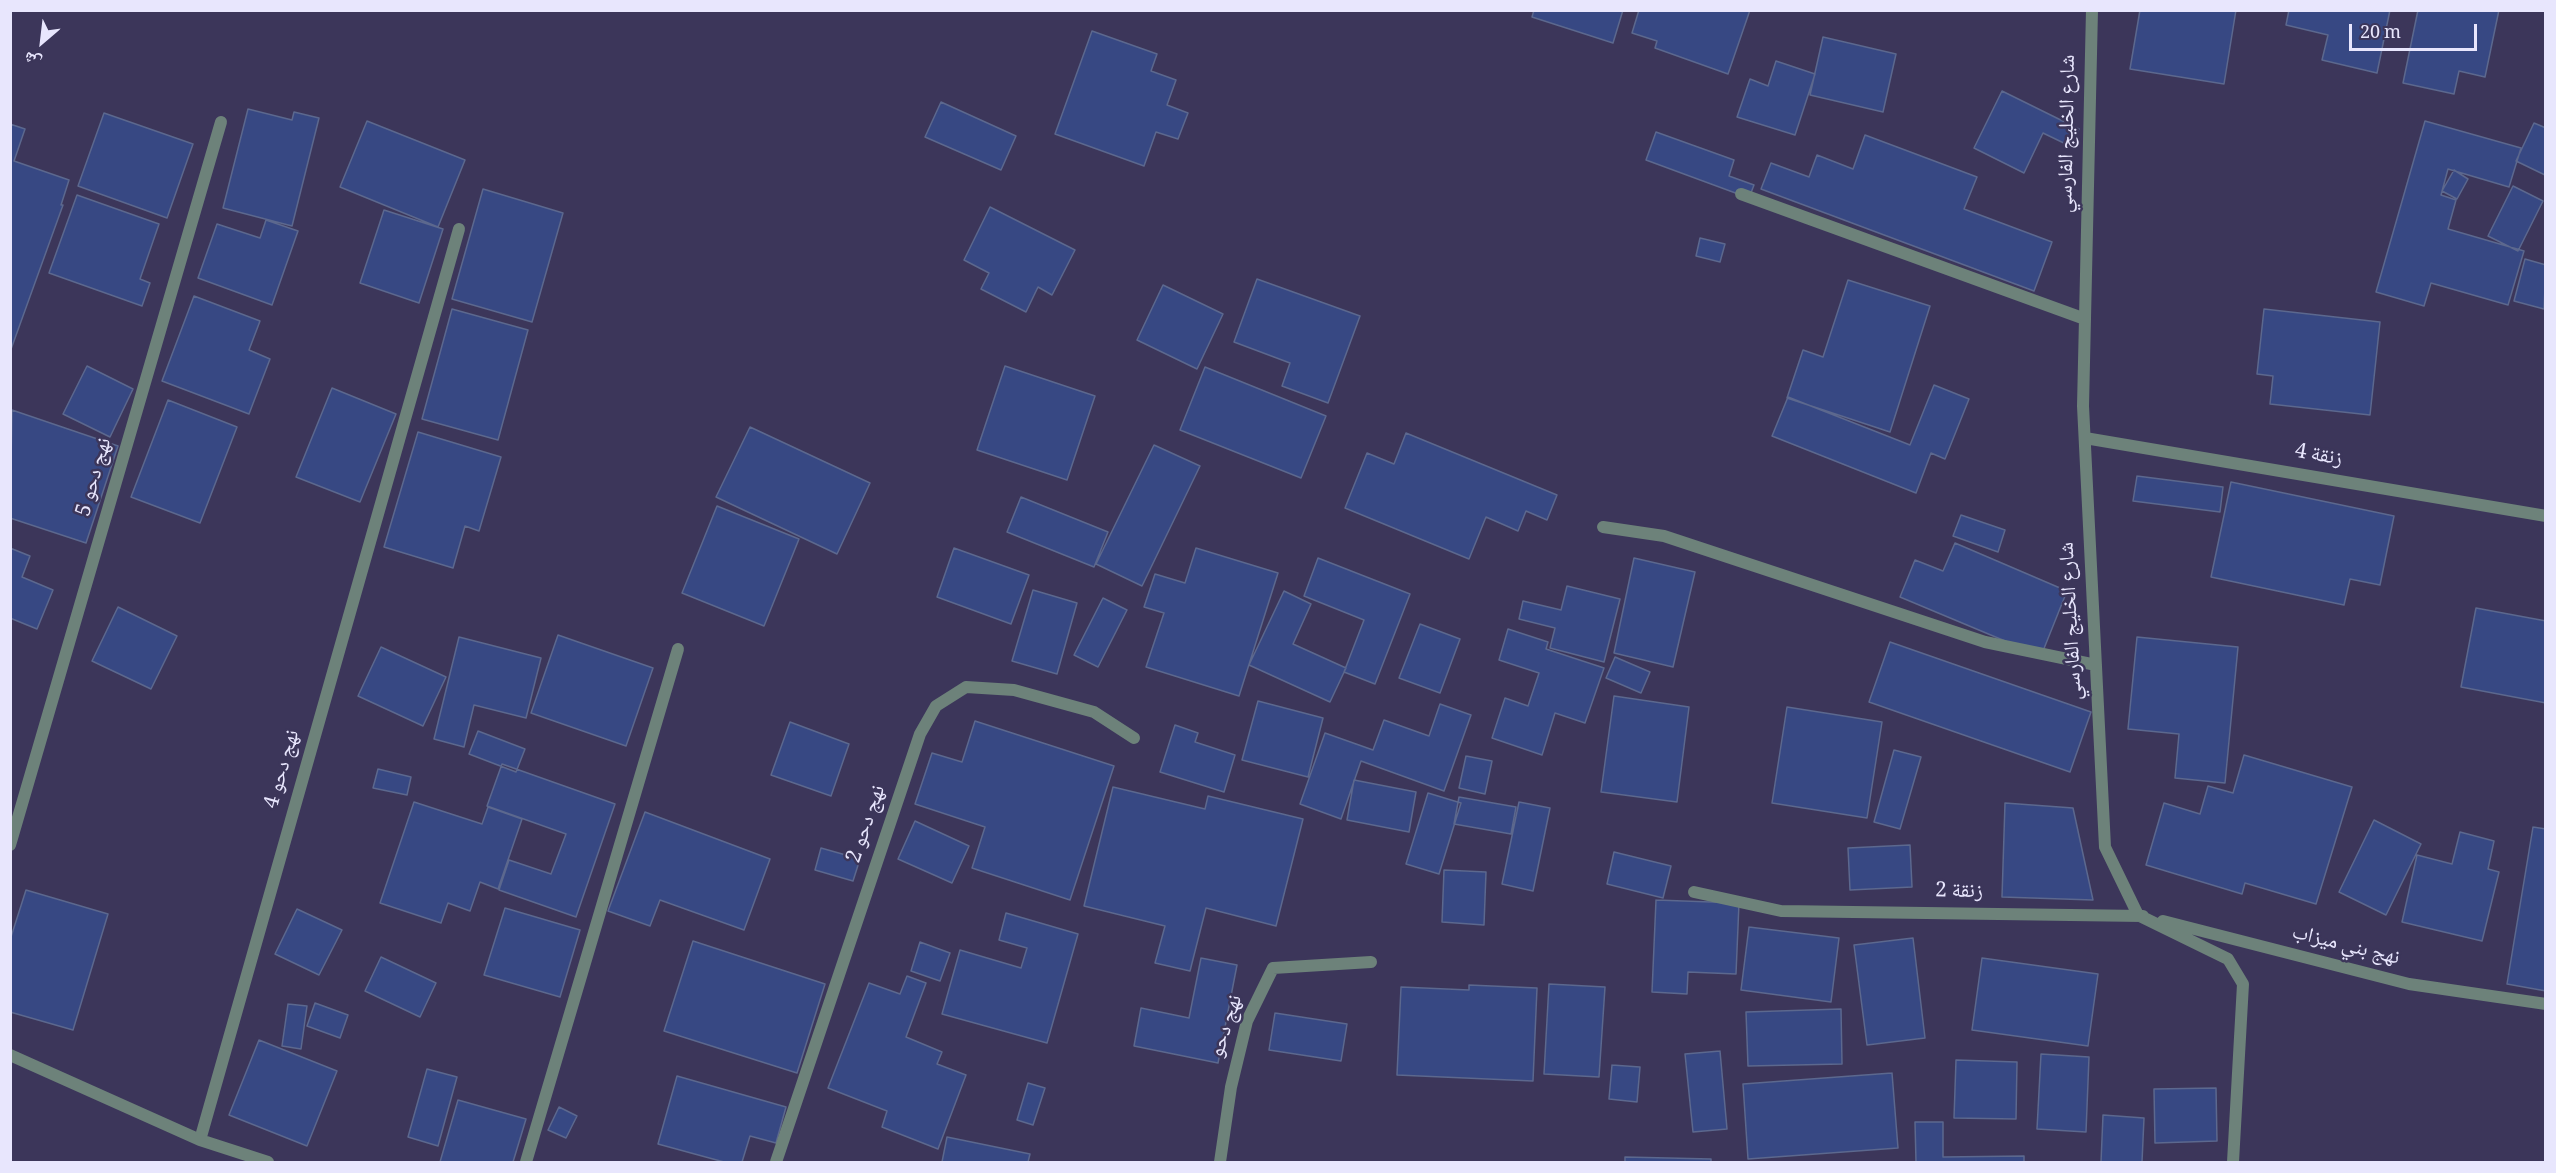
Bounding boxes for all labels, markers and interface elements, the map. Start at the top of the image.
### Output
north arrow [12,12,72,72]
scale bar [2352,12,2480,50]
text: 20 m [2360,19,2401,49]
text: ش [19,42,47,74]
street label: شارع الخليج الفارسي [2056,55,2084,213]
street label: نهج دحو 5 [74,436,120,520]
street label: زنقة 4 [2292,441,2344,475]
street label: شارع الخليج الفارسي [2057,541,2091,701]
street label: نهج دحو 4 [262,728,308,812]
street label: نهج دحو 2 [844,783,894,867]
street label: زنقة 2 [1935,881,1983,907]
street label: نهج بني ميزاب [2288,922,2402,974]
street label: نهج دحو [1207,993,1251,1061]

